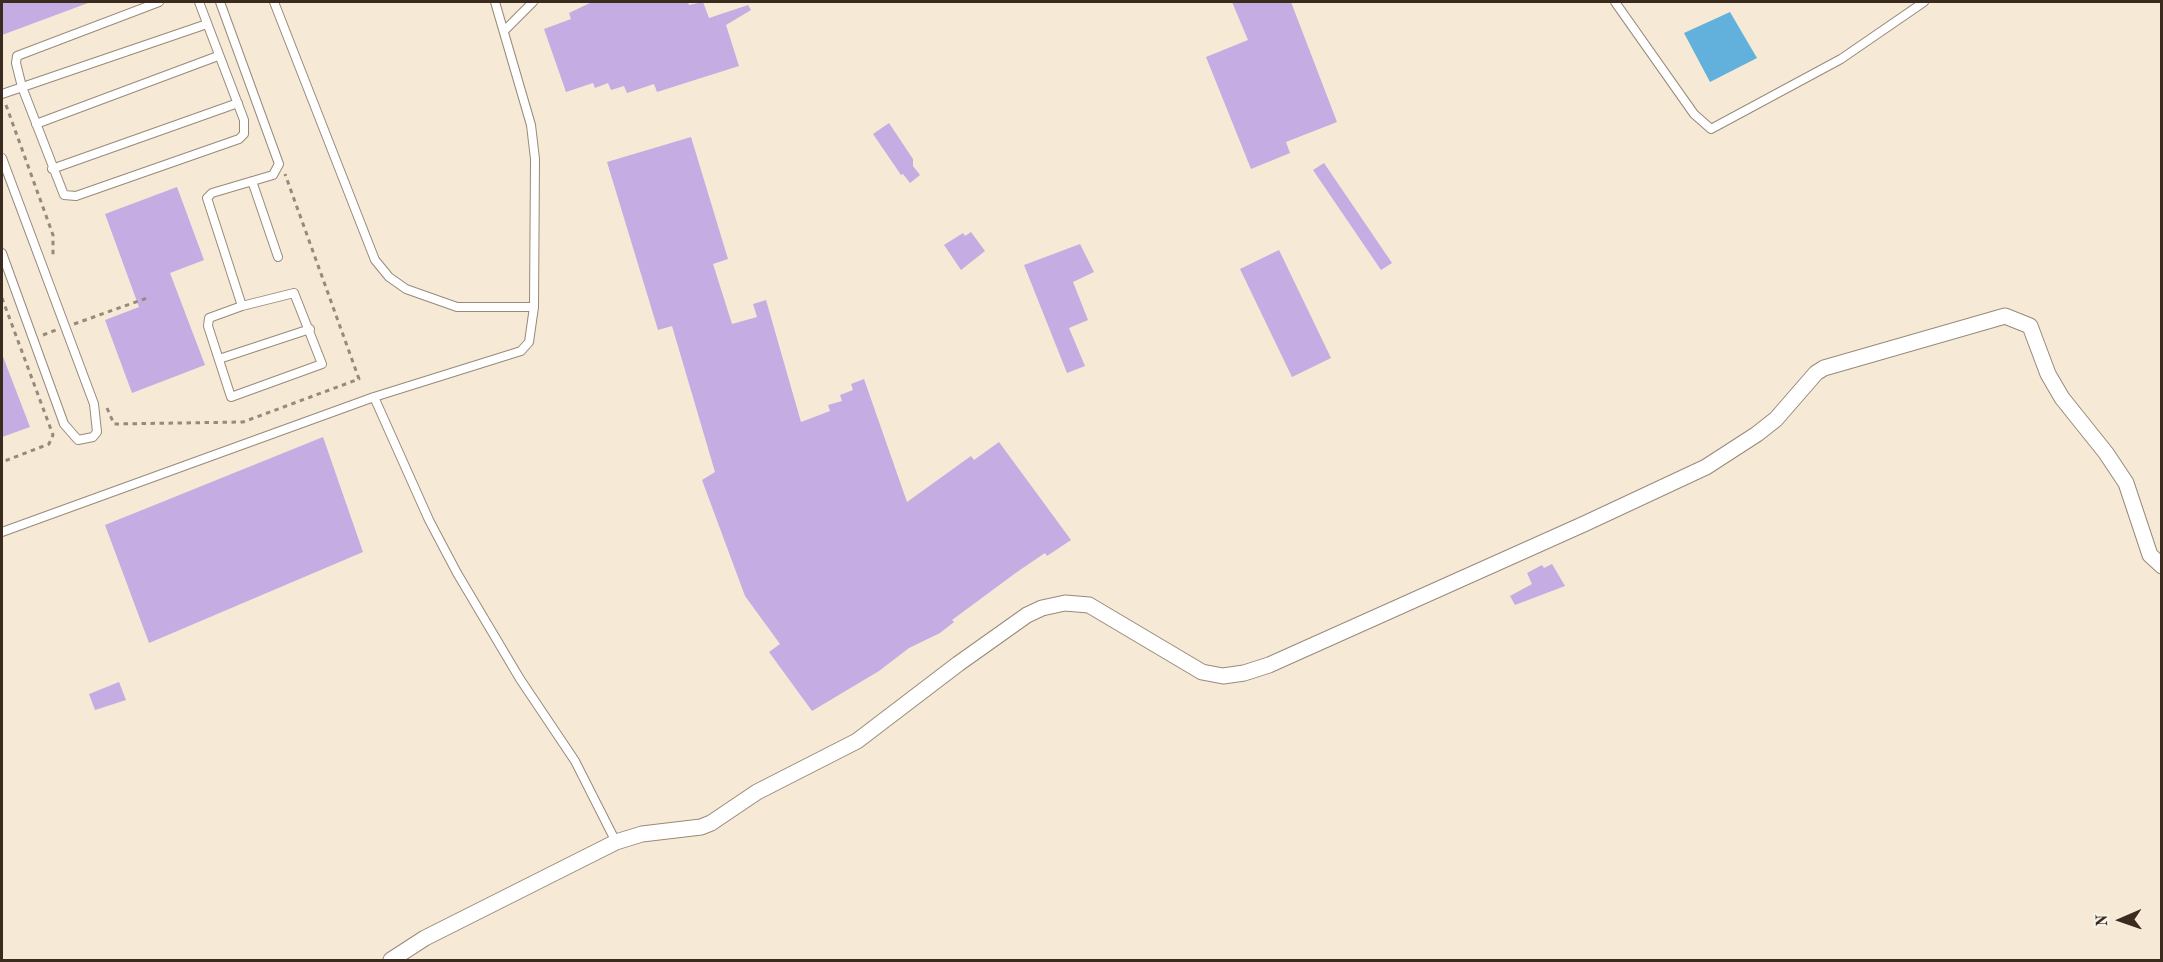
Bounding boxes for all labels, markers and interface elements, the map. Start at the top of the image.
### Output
north arrow [2091,890,2151,950]
text: N [2095,914,2111,927]

